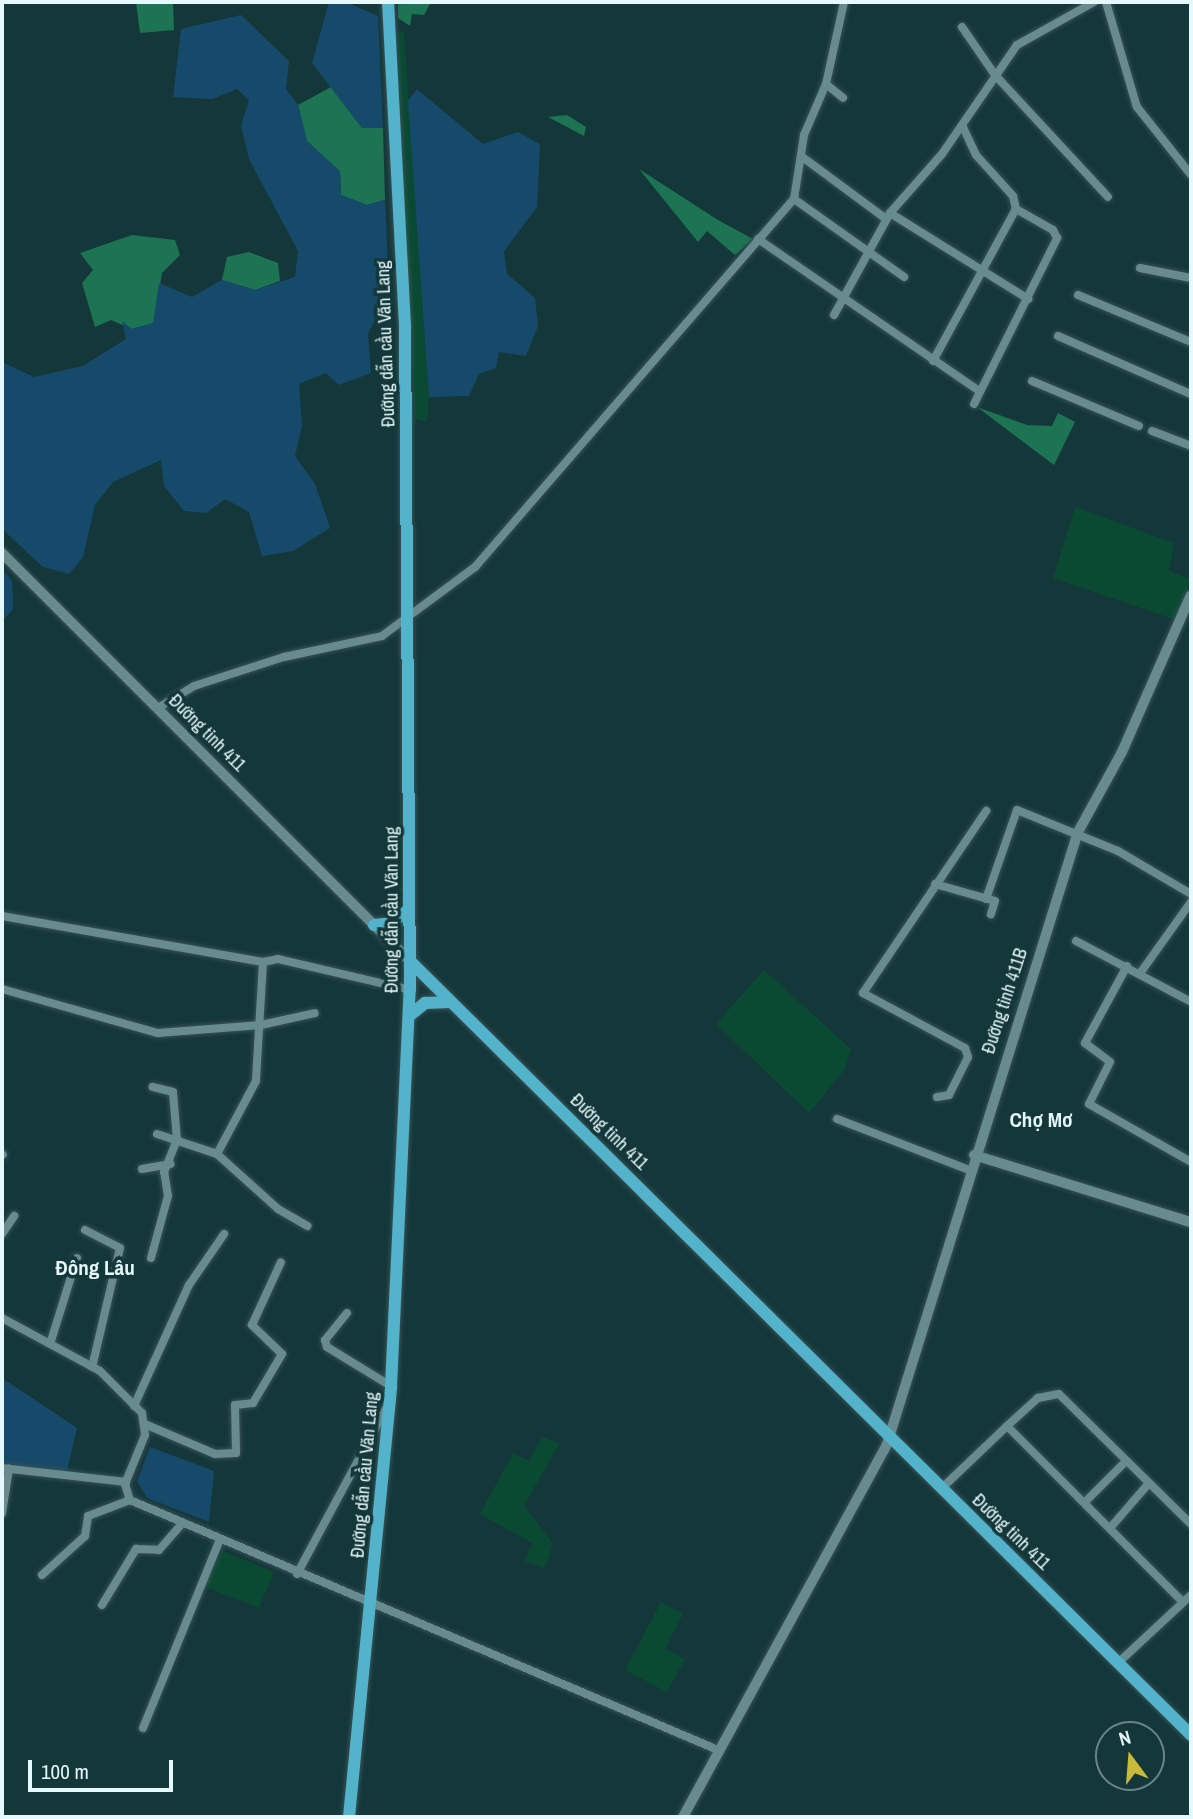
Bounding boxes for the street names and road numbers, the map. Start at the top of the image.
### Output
street label: Đường dẫn cầu Văn Lang [372,261,400,427]
street label: Đường tỉnh 411 [164,690,250,776]
street label: Đường dẫn cầu Văn Lang [381,827,403,993]
street label: Đường tỉnh 411B [978,945,1032,1057]
street label: Đường tỉnh 411 [566,1090,652,1174]
street label: Đường dẫn cầu Văn Lang [347,1391,383,1559]
street label: Đường tỉnh 411 [968,1490,1054,1574]

